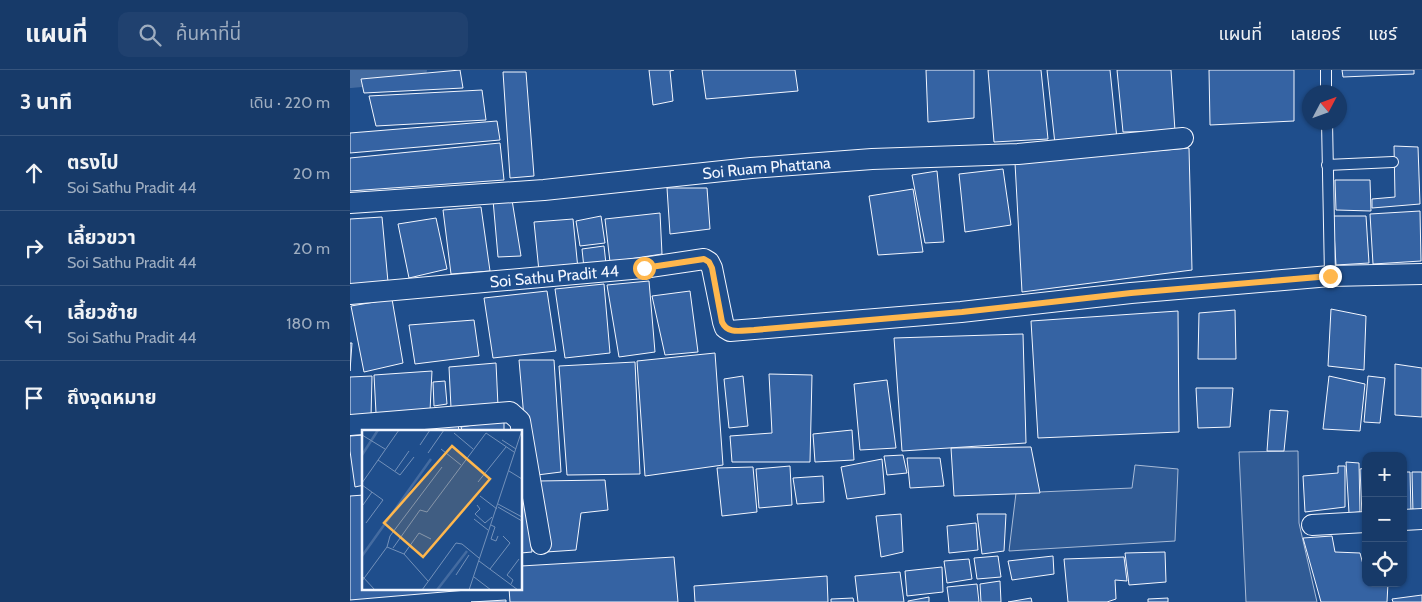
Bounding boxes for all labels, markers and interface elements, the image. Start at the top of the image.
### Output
search box [118,12,468,57]
text: แผนที่ [25,19,88,48]
icon: search [136,21,164,49]
text: ค้นหาที่นี่ [176,22,241,45]
text: แผนที่ [1218,23,1262,45]
text: เลเยอร์ [1290,23,1340,45]
text: แชร์ [1368,23,1397,45]
north arrow [1302,85,1347,130]
text: 3 นาที [20,89,72,114]
text: เดิน · 220 m [249,93,330,112]
text: ตรงไป [67,151,119,174]
street label: Soi Ruam Phattana [701,153,832,183]
icon: ahead [20,159,48,187]
text: 20 m [293,164,330,183]
text: Soi Sathu Pradit 44 [67,178,196,197]
text: เลี้ยวขวา [67,226,136,249]
icon: right [20,234,48,262]
text: 20 m [293,239,330,258]
text: Soi Sathu Pradit 44 [67,253,196,272]
route start [633,257,656,280]
street label: Soi Sathu Pradit 44 [489,261,620,292]
route end [1319,265,1342,288]
text: เลี้ยวซ้าย [67,301,138,324]
icon: left [20,309,48,337]
text: 180 m [286,314,330,333]
text: Soi Sathu Pradit 44 [67,328,196,347]
icon: arrive [20,384,48,412]
text: ถึงจุดหมาย [67,386,157,409]
inset map [362,430,522,590]
map controls [1362,452,1407,587]
button: + [1362,452,1407,497]
button: − [1362,497,1407,542]
button: locate [1362,542,1407,587]

